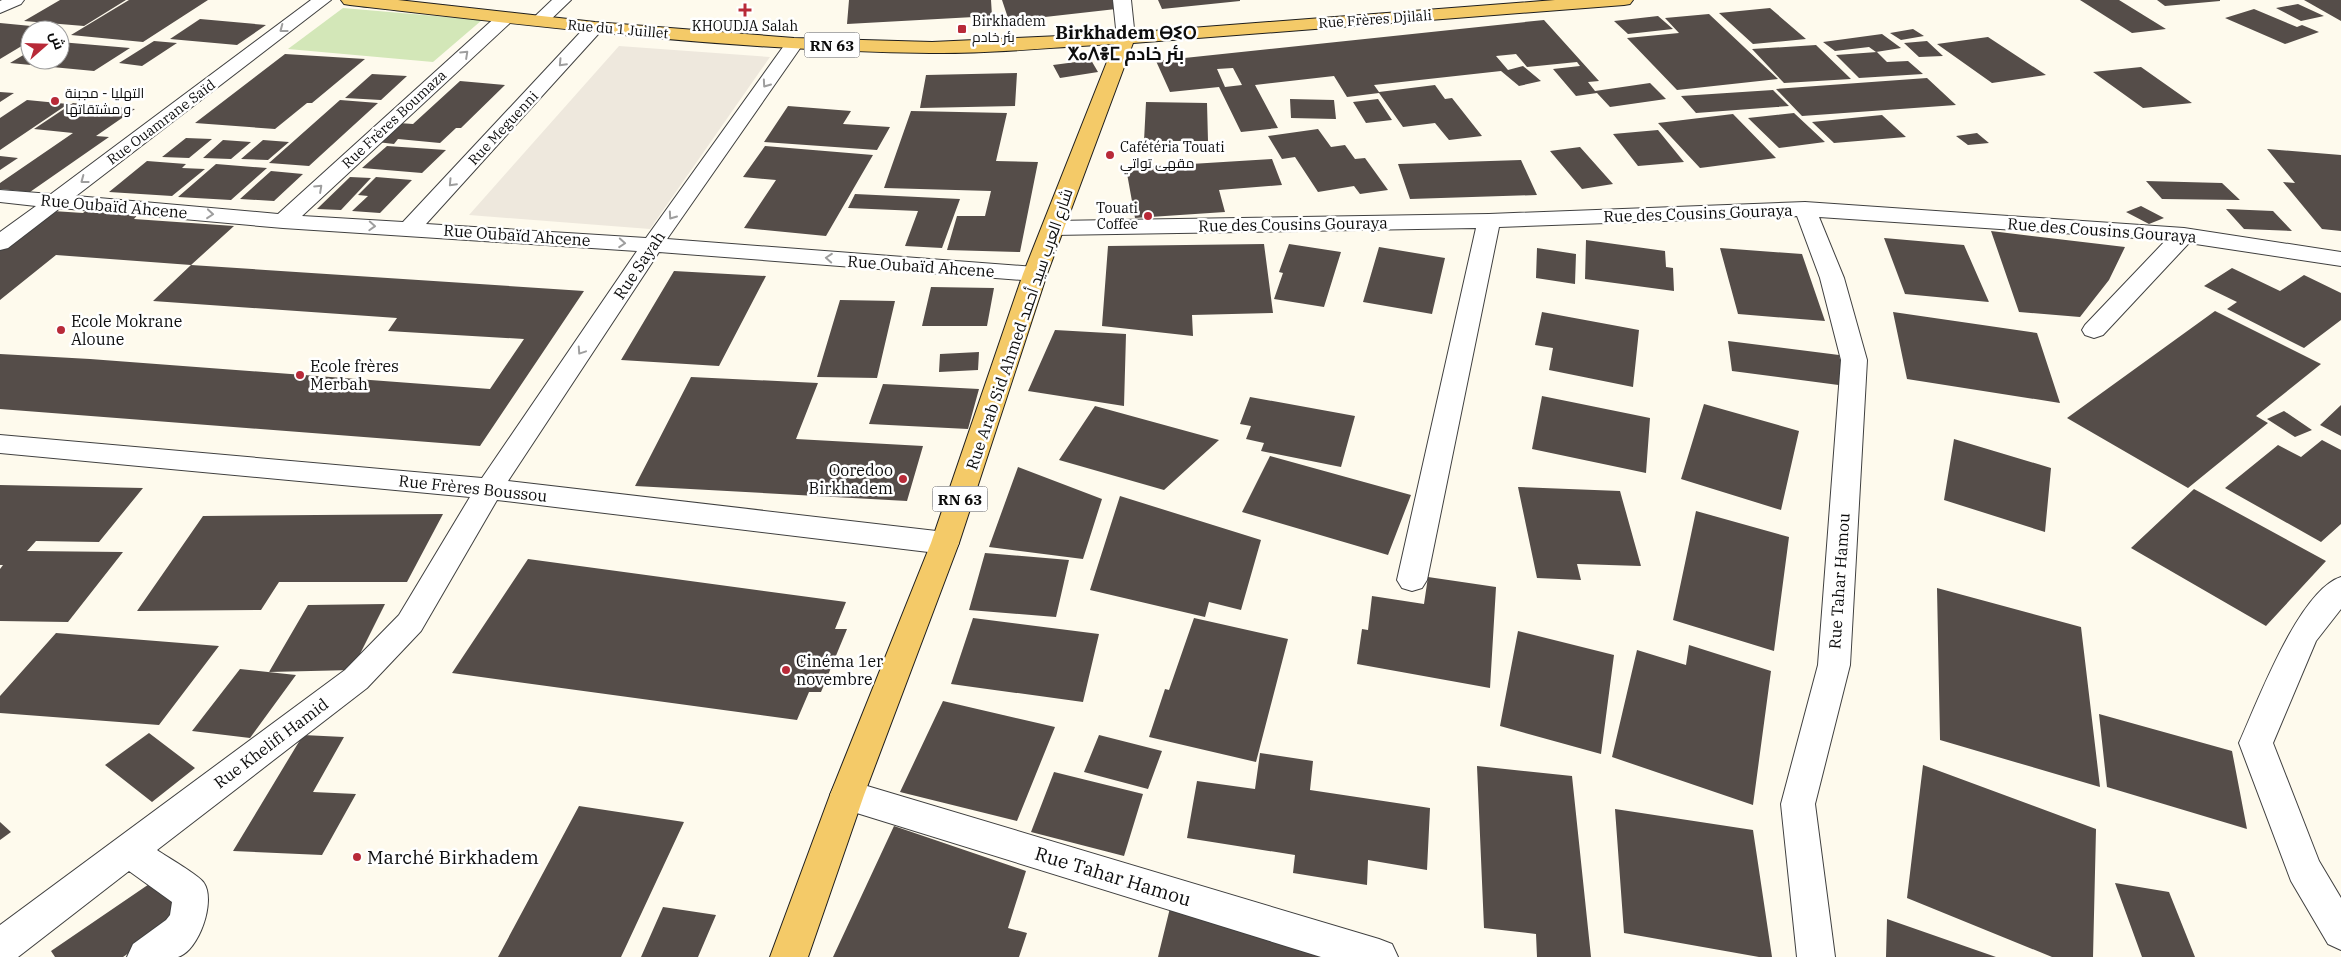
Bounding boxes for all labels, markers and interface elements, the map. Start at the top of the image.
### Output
marker: KHOUDJA Salah [739,4,751,16]
street label: Rue Frères Djilali [1318,6,1432,32]
place label: Birkhadem بئر خادم [972,12,1046,47]
street label: Rue du 1 Juillet [567,16,669,42]
place label: KHOUDJA Salah [692,17,798,35]
north arrow [20,20,70,70]
district label: Birkhadem ⴱⵉⵔ ⵅⴰⴷⴻⵎ بئر خادم [1055,21,1197,66]
marker: Birkhadem بئر خادم [956,23,968,35]
one-way arrow [280,24,289,32]
text: ش [46,29,69,52]
road number: RN 63 [804,32,860,58]
one-way arrow [459,51,468,60]
one-way arrow [559,58,568,67]
street label: Rue Frères Boumaza [338,66,450,172]
street label: Rue Ouamrane Saïd [103,75,219,169]
one-way arrow [763,78,772,88]
place label: التهليا - مجبنة و مشتقاتها [65,84,144,118]
street label: Rue Meguenni [464,87,542,169]
marker: التهليا - مجبنة و مشتقاتها [49,95,61,107]
place label: Cafétéria Touati مقهى تواتي [1120,138,1225,175]
marker: Cafétéria Touati مقهى تواتي [1104,149,1116,161]
one-way arrow [80,174,90,183]
one-way arrow [449,177,458,186]
one-way arrow [314,185,323,194]
street label: Rue Arab Sid Ahmed شارع العرب سيد أحمد [961,186,1079,473]
street label: Rue Oubaïd Ahcene [40,190,188,222]
place label: Touati Coffee [1096,199,1138,233]
street label: Rue des Cousins Gouraya [1603,200,1793,226]
one-way arrow [206,208,214,219]
one-way arrow [669,210,678,220]
marker: Touati Coffee [1142,210,1154,222]
street label: Rue des Cousins Gouraya [1198,212,1388,236]
street label: Rue des Cousins Gouraya [2007,213,2198,247]
one-way arrow [368,220,376,231]
street label: Rue Oubaïd Ahcene [443,220,591,250]
street label: Rue Sayah [609,227,669,303]
one-way arrow [618,237,626,248]
street label: Rue Oubaïd Ahcene [847,251,995,281]
one-way arrow [825,253,833,264]
place label: Ecole Mokrane Aloune [71,311,182,349]
marker: Ecole Mokrane Aloune [55,324,67,336]
one-way arrow [578,345,587,355]
place label: Ecole frères Merbah [310,356,399,394]
marker: Ecole frères Merbah [294,369,306,381]
place label: Ooredoo Birkhadem [809,460,893,498]
street label: Rue Frères Boussou [398,470,548,506]
marker: Ooredoo Birkhadem [897,473,909,485]
road number: RN 63 [932,486,988,512]
street label: Rue Tahar Hamou [1824,512,1854,650]
place label: Cinéma 1er novembre [796,651,883,689]
marker: Cinéma 1er novembre [780,664,792,676]
street label: Rue Khelifi Hamid [210,693,332,792]
street label: Rue Tahar Hamou [1032,841,1194,911]
place label: Marché Birkhadem [367,845,539,869]
marker: Marché Birkhadem [351,851,363,863]

